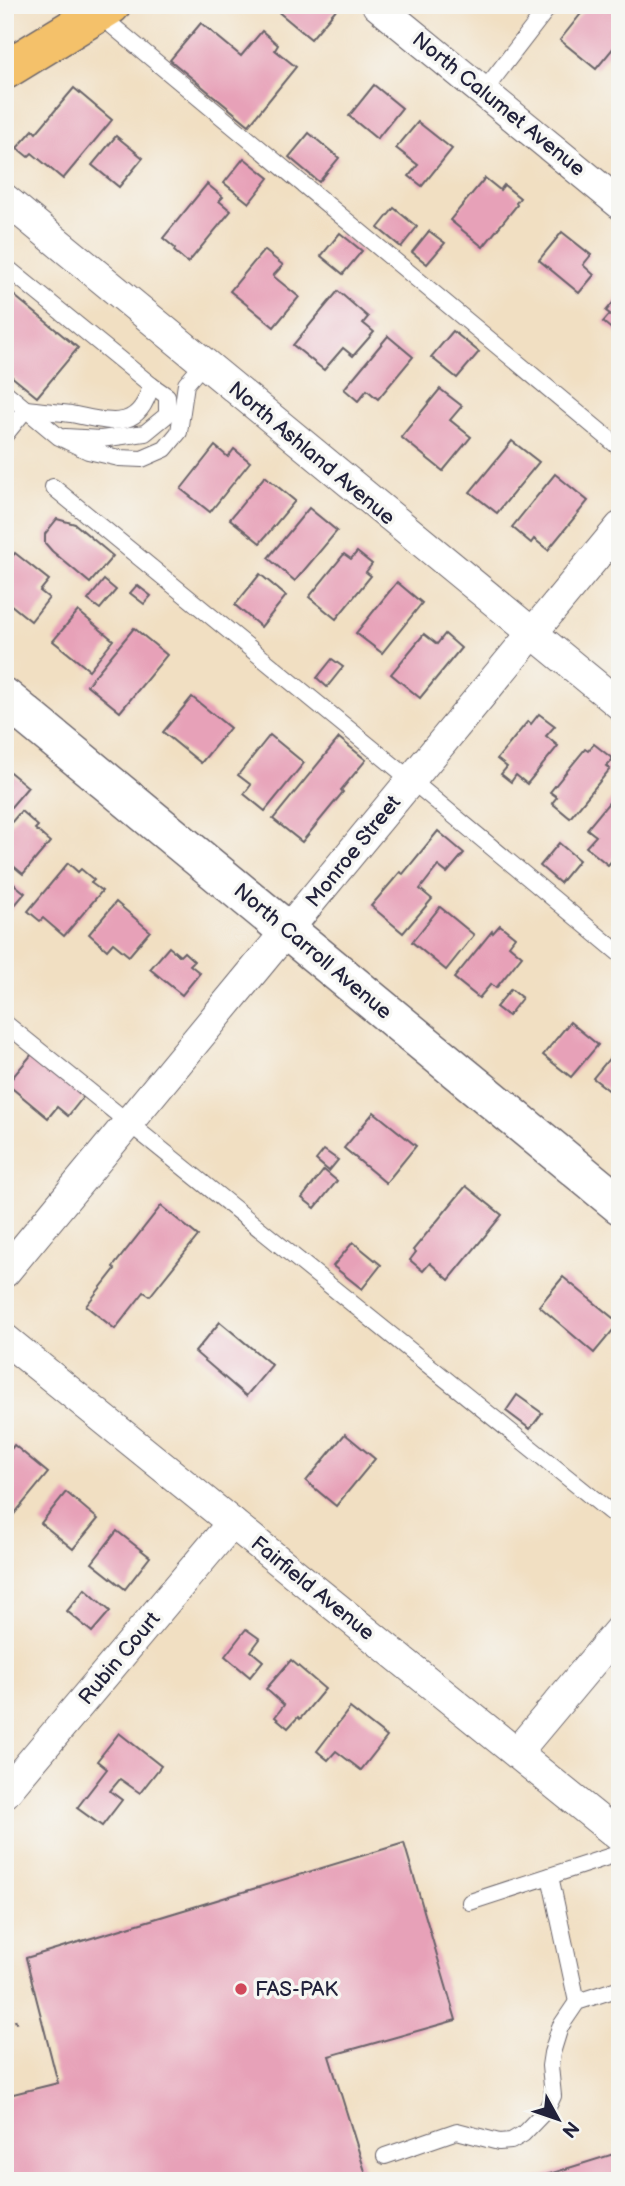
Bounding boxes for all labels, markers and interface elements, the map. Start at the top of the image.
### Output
street label: North Calumet Avenue [407,27,590,182]
street label: North Ashland Avenue [223,376,400,530]
street label: Monroe Street [301,790,406,912]
street label: North Carroll Avenue [229,878,397,1025]
street label: Fairfield Avenue [246,1531,379,1646]
street label: Rubin Court [73,1606,166,1710]
place label: FAS-PAK [255,1977,338,2002]
marker: FAS-PAK [233,1981,249,1997]
north arrow [524,2084,594,2154]
text: N [556,2116,583,2142]

